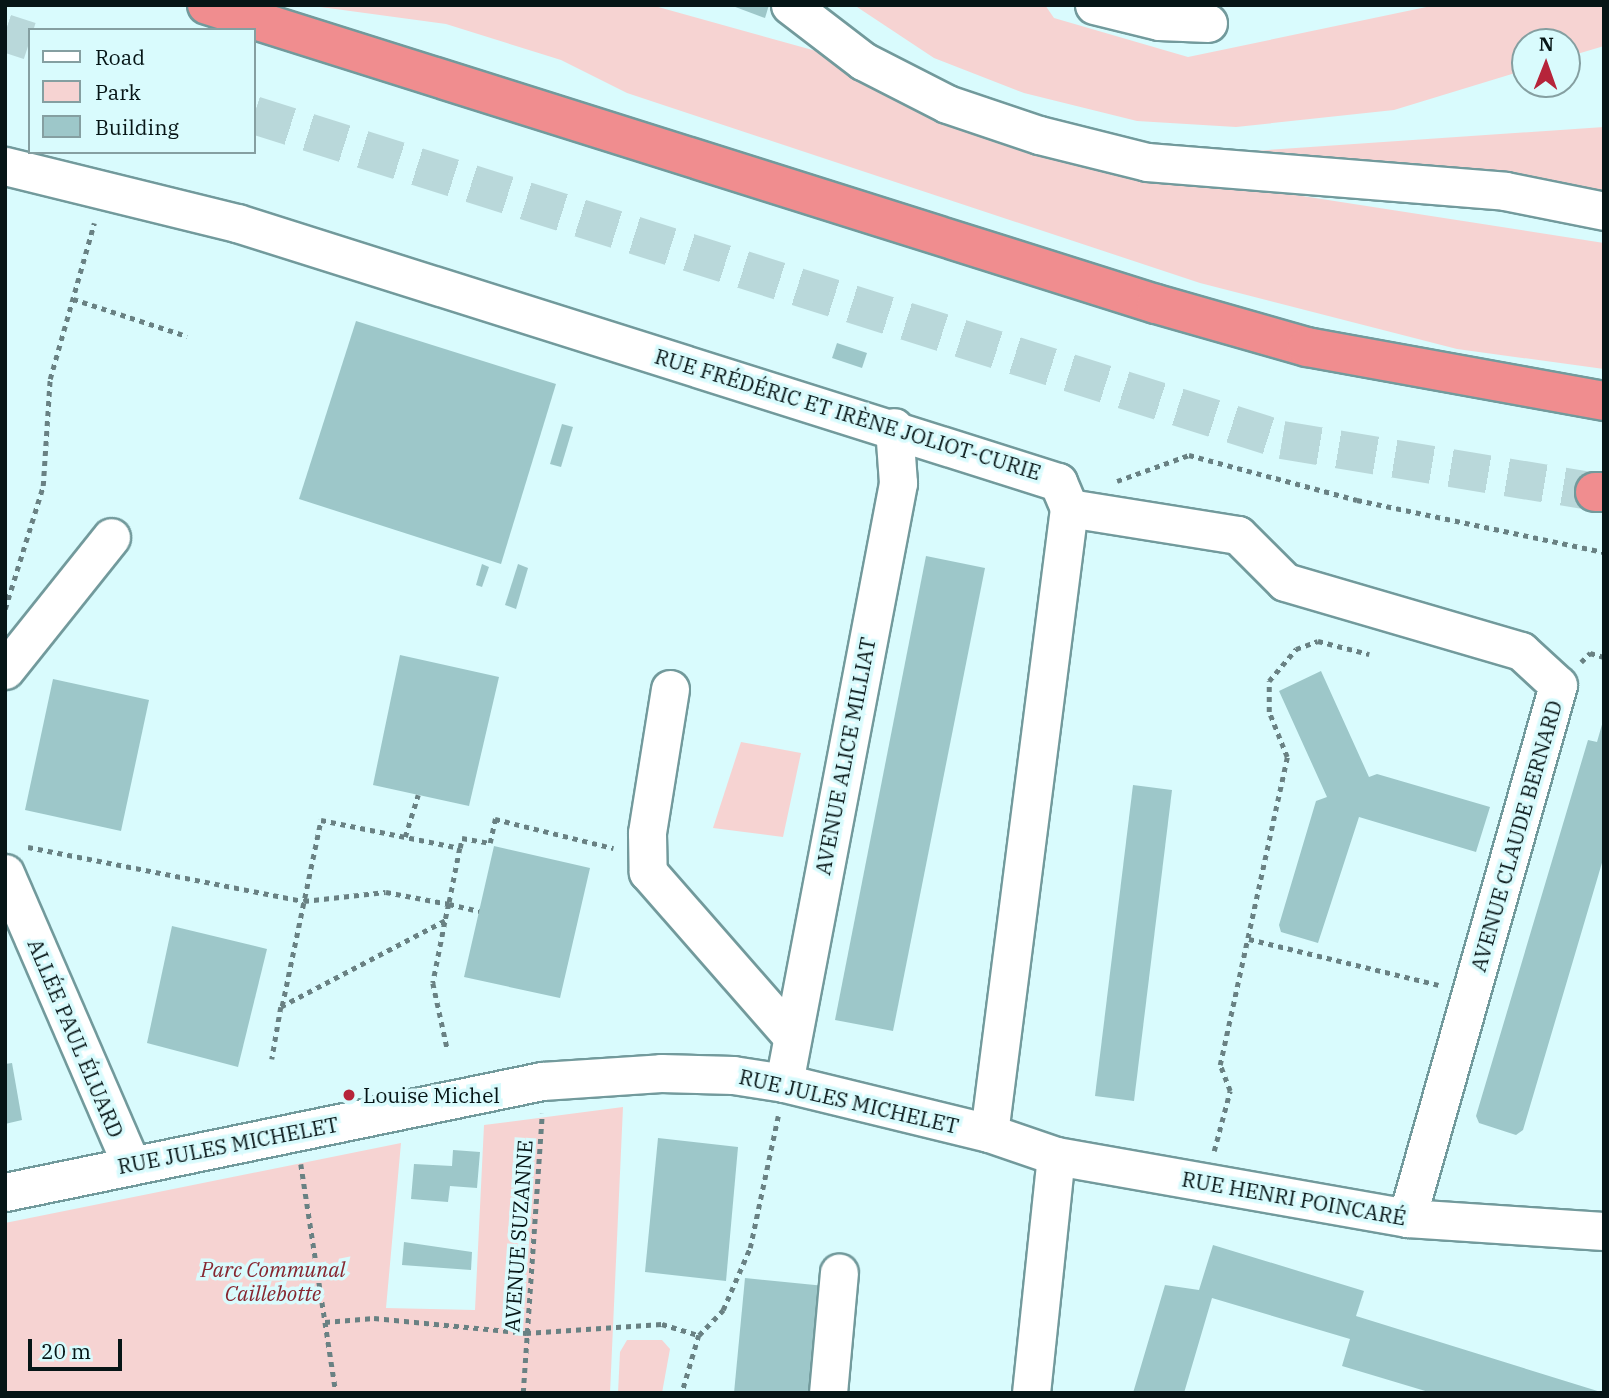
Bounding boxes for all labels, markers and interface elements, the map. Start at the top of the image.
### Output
legend [28,28,256,154]
north arrow [1511,28,1581,98]
text: N [1539,32,1554,56]
text: Road [95,43,145,71]
text: Park [95,78,141,106]
text: Building [95,113,179,141]
street label: RUE FRÉDÉRIC ET IRÈNE JOLIOT-CURIE [652,343,1044,485]
street label: AVENUE ALICE MILLIAT [810,635,880,877]
street label: AVENUE CLAUDE BERNARD [1465,698,1567,974]
street label: ALLÉE PAUL ÉLUARD [23,935,129,1141]
street label: RUE JULES MICHELET [737,1063,961,1139]
place label: Louise Michel [363,1082,500,1108]
marker: Louise Michel [341,1087,357,1103]
street label: RUE JULES MICHELET [115,1111,341,1179]
street label: AVENUE SUZANNE [499,1139,537,1333]
street label: RUE HENRI POINCARÉ [1180,1166,1408,1230]
park label: Parc Communal Caillebotte [200,1256,346,1306]
scale bar [32,1324,126,1368]
text: 20 m [41,1337,91,1365]

